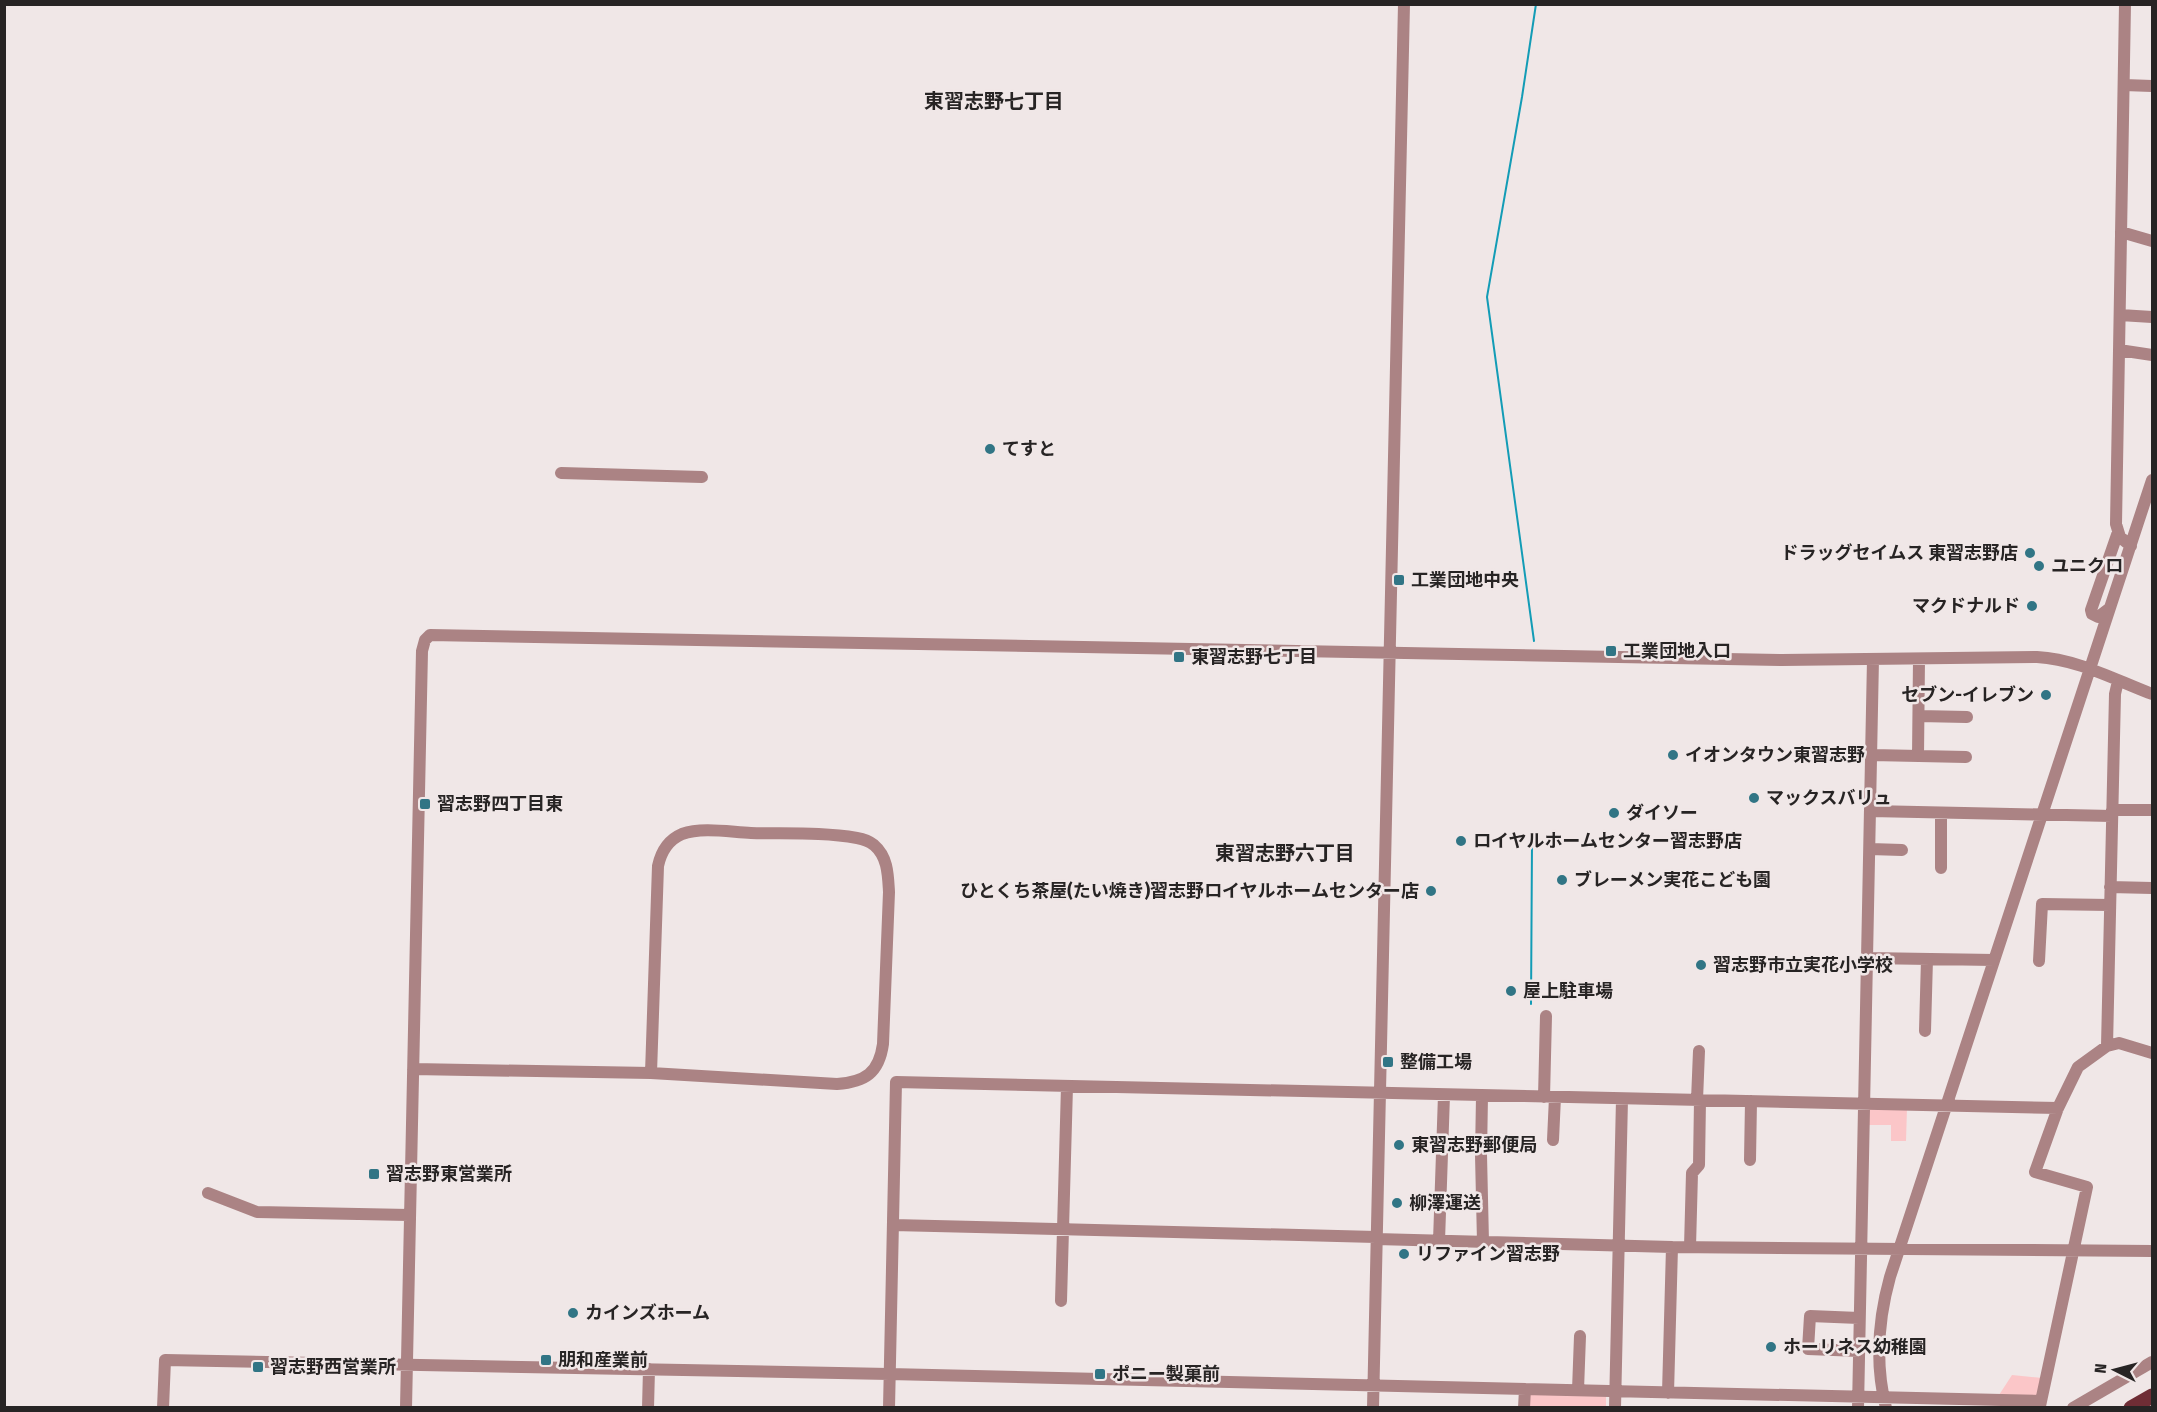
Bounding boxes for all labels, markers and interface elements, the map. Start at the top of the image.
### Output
district label: 東習志野七丁目 [924,89,1064,113]
place label: てすと [1002,438,1056,460]
marker: てすと [983,442,997,456]
place label: ドラッグセイムス 東習志野店 [1781,542,2018,564]
marker: ドラッグセイムス 東習志野店 [2023,546,2037,560]
place label: ユニクロ [2051,555,2123,577]
marker: ユニクロ [2032,559,2046,573]
place label: 工業団地中央 [1411,569,1519,591]
marker: 工業団地中央 [1392,573,1406,587]
place label: マクドナルド [1912,595,2020,617]
marker: マクドナルド [2025,599,2039,613]
place label: 工業団地入口 [1623,640,1731,662]
marker: 工業団地入口 [1604,644,1618,658]
place label: 東習志野七丁目 [1191,646,1317,668]
marker: 東習志野七丁目 [1172,650,1186,664]
place label: セブン-イレブン [1901,684,2034,706]
marker: セブン-イレブン [2039,688,2053,702]
place label: イオンタウン東習志野 [1685,744,1865,766]
marker: イオンタウン東習志野 [1666,748,1680,762]
place label: マックスバリュ [1766,787,1891,809]
marker: マックスバリュ [1747,791,1761,805]
place label: 習志野四丁目東 [437,793,563,815]
marker: 習志野四丁目東 [418,797,432,811]
place label: ダイソー [1626,802,1698,824]
marker: ダイソー [1607,806,1621,820]
place label: ロイヤルホームセンター習志野店 [1473,830,1742,852]
marker: ロイヤルホームセンター習志野店 [1454,834,1468,848]
district label: 東習志野六丁目 [1215,841,1355,865]
place label: ブレーメン実花こども園 [1574,869,1771,891]
marker: ブレーメン実花こども園 [1555,873,1569,887]
place label: ひとくち茶屋(たい焼き)習志野ロイヤルホームセンター店 [960,880,1419,902]
marker: ひとくち茶屋(たい焼き)習志野ロイヤルホームセンター店 [1424,884,1438,898]
place label: 習志野市立実花小学校 [1713,954,1893,976]
marker: 習志野市立実花小学校 [1694,958,1708,972]
place label: 屋上駐車場 [1523,980,1613,1002]
marker: 屋上駐車場 [1504,984,1518,998]
place label: 整備工場 [1400,1051,1472,1073]
marker: 整備工場 [1381,1055,1395,1069]
place label: 東習志野郵便局 [1411,1134,1537,1156]
marker: 東習志野郵便局 [1392,1138,1406,1152]
place label: 習志野東営業所 [386,1163,512,1185]
marker: 習志野東営業所 [367,1167,381,1181]
place label: 柳澤運送 [1409,1192,1481,1214]
marker: 柳澤運送 [1390,1196,1404,1210]
place label: リファイン習志野 [1416,1243,1560,1265]
marker: リファイン習志野 [1397,1247,1411,1261]
place label: カインズホーム [585,1302,710,1324]
marker: カインズホーム [566,1306,580,1320]
place label: ホーリネス幼稚園 [1783,1336,1927,1358]
marker: ホーリネス幼稚園 [1764,1340,1778,1354]
north arrow [2085,1340,2145,1400]
place label: 朋和産業前 [558,1349,648,1371]
marker: 朋和産業前 [539,1353,553,1367]
place label: 習志野西営業所 [270,1356,396,1378]
marker: 習志野西営業所 [251,1360,265,1374]
place label: ポニー製菓前 [1112,1363,1220,1385]
text: N [2091,1363,2111,1374]
marker: ポニー製菓前 [1093,1367,1107,1381]

